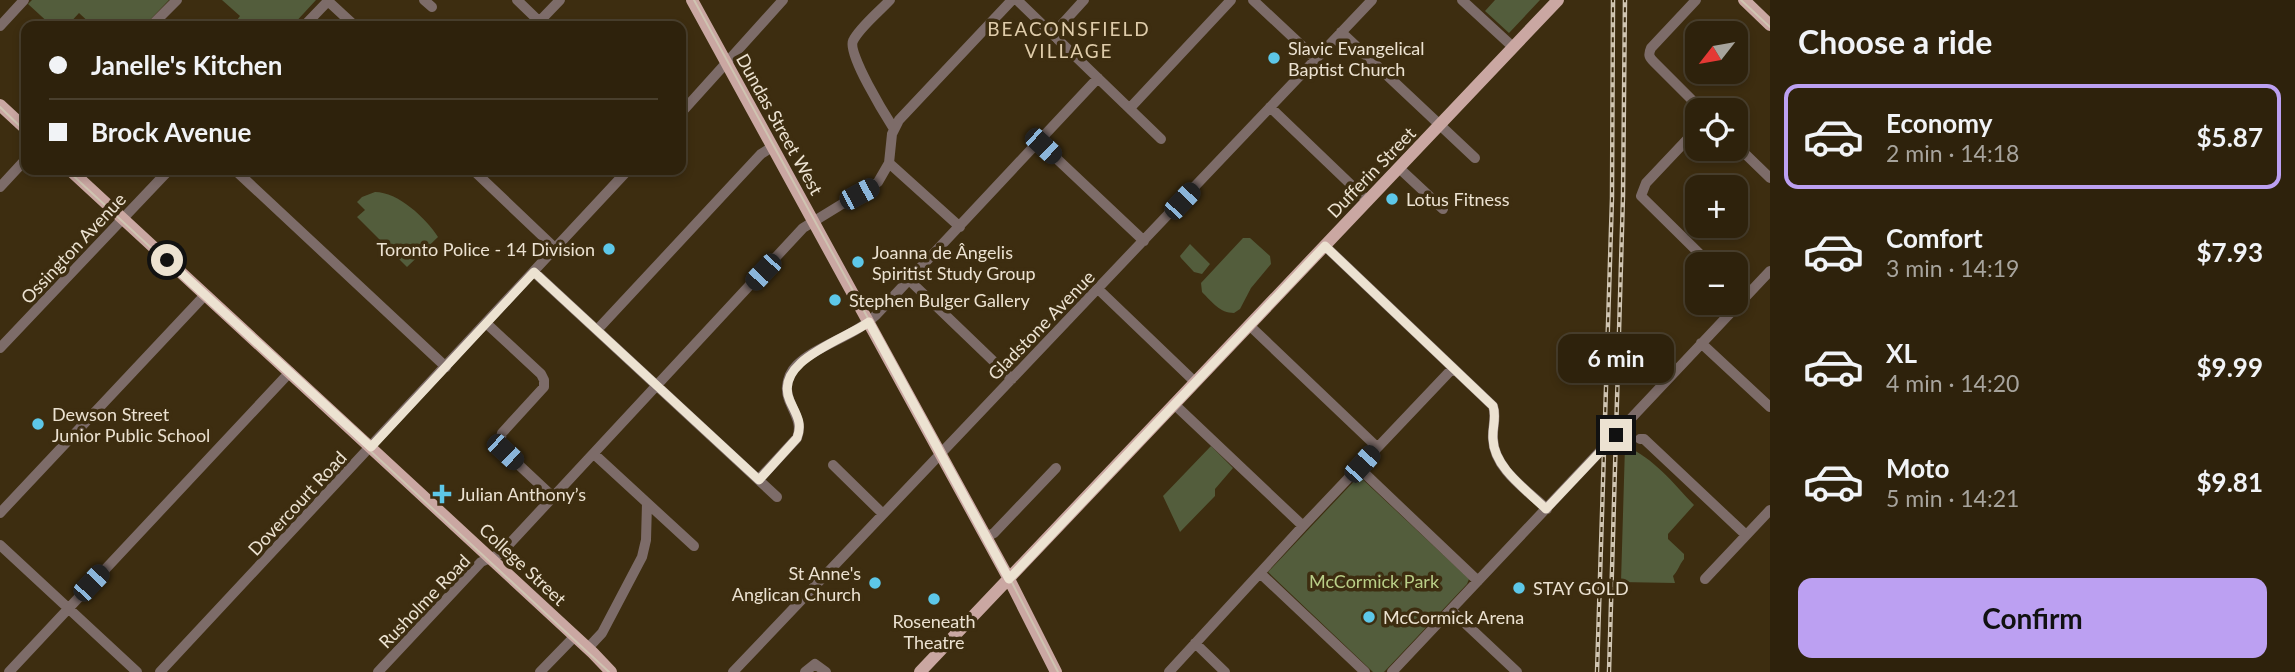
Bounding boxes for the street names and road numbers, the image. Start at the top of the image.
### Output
street label: Dundas Street West [732,49,828,199]
street label: Dufferin Street [1322,122,1420,222]
street label: Ossington Avenue [16,188,130,308]
street label: Gladstone Avenue [983,266,1099,384]
street label: Dovercourt Road [243,446,351,560]
street label: College Street [475,518,571,610]
street label: Rusholme Road [374,549,474,653]

